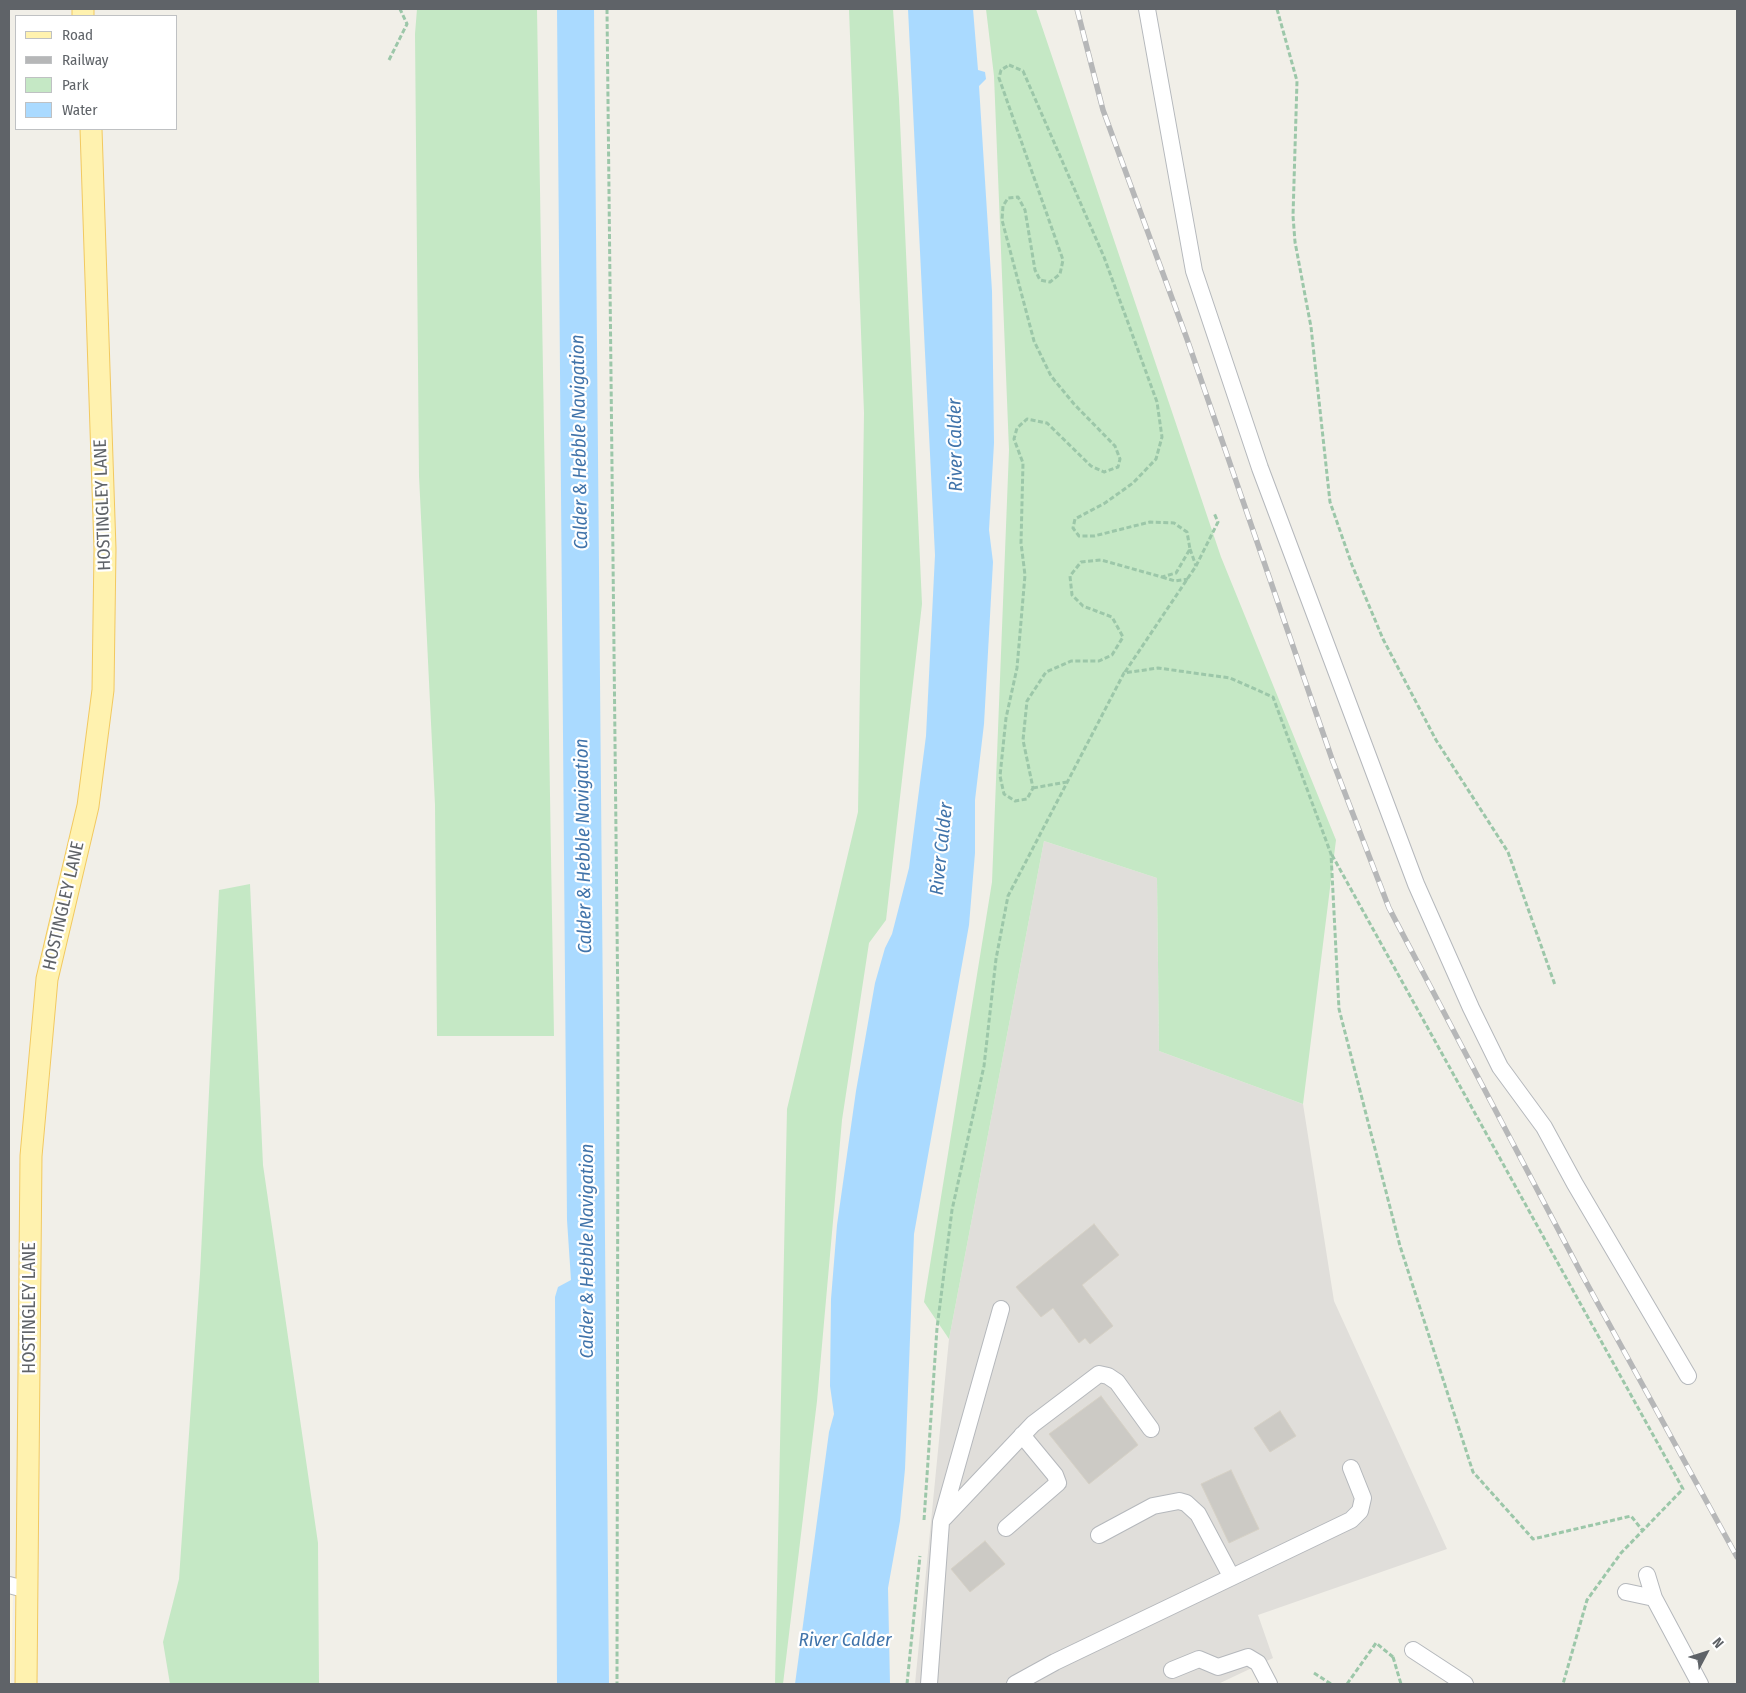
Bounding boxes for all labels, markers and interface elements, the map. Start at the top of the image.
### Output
legend [15,15,178,130]
text: Road [62,26,93,44]
text: Railway [62,51,109,69]
text: Park [62,76,89,94]
text: Water [62,101,97,119]
water label: Calder & Hebble Navigation [567,334,593,550]
water label: River Calder [944,398,968,492]
street label: HOSTINGLEY LANE [90,439,116,571]
water label: Calder & Hebble Navigation [571,738,597,954]
water label: River Calder [926,802,958,896]
street label: HOSTINGLEY LANE [39,840,89,972]
water label: Calder & Hebble Navigation [577,1144,599,1358]
street label: HOSTINGLEY LANE [19,1242,41,1374]
north arrow [1681,1628,1731,1678]
water label: River Calder [798,1630,892,1652]
text: N [1709,1634,1727,1652]

